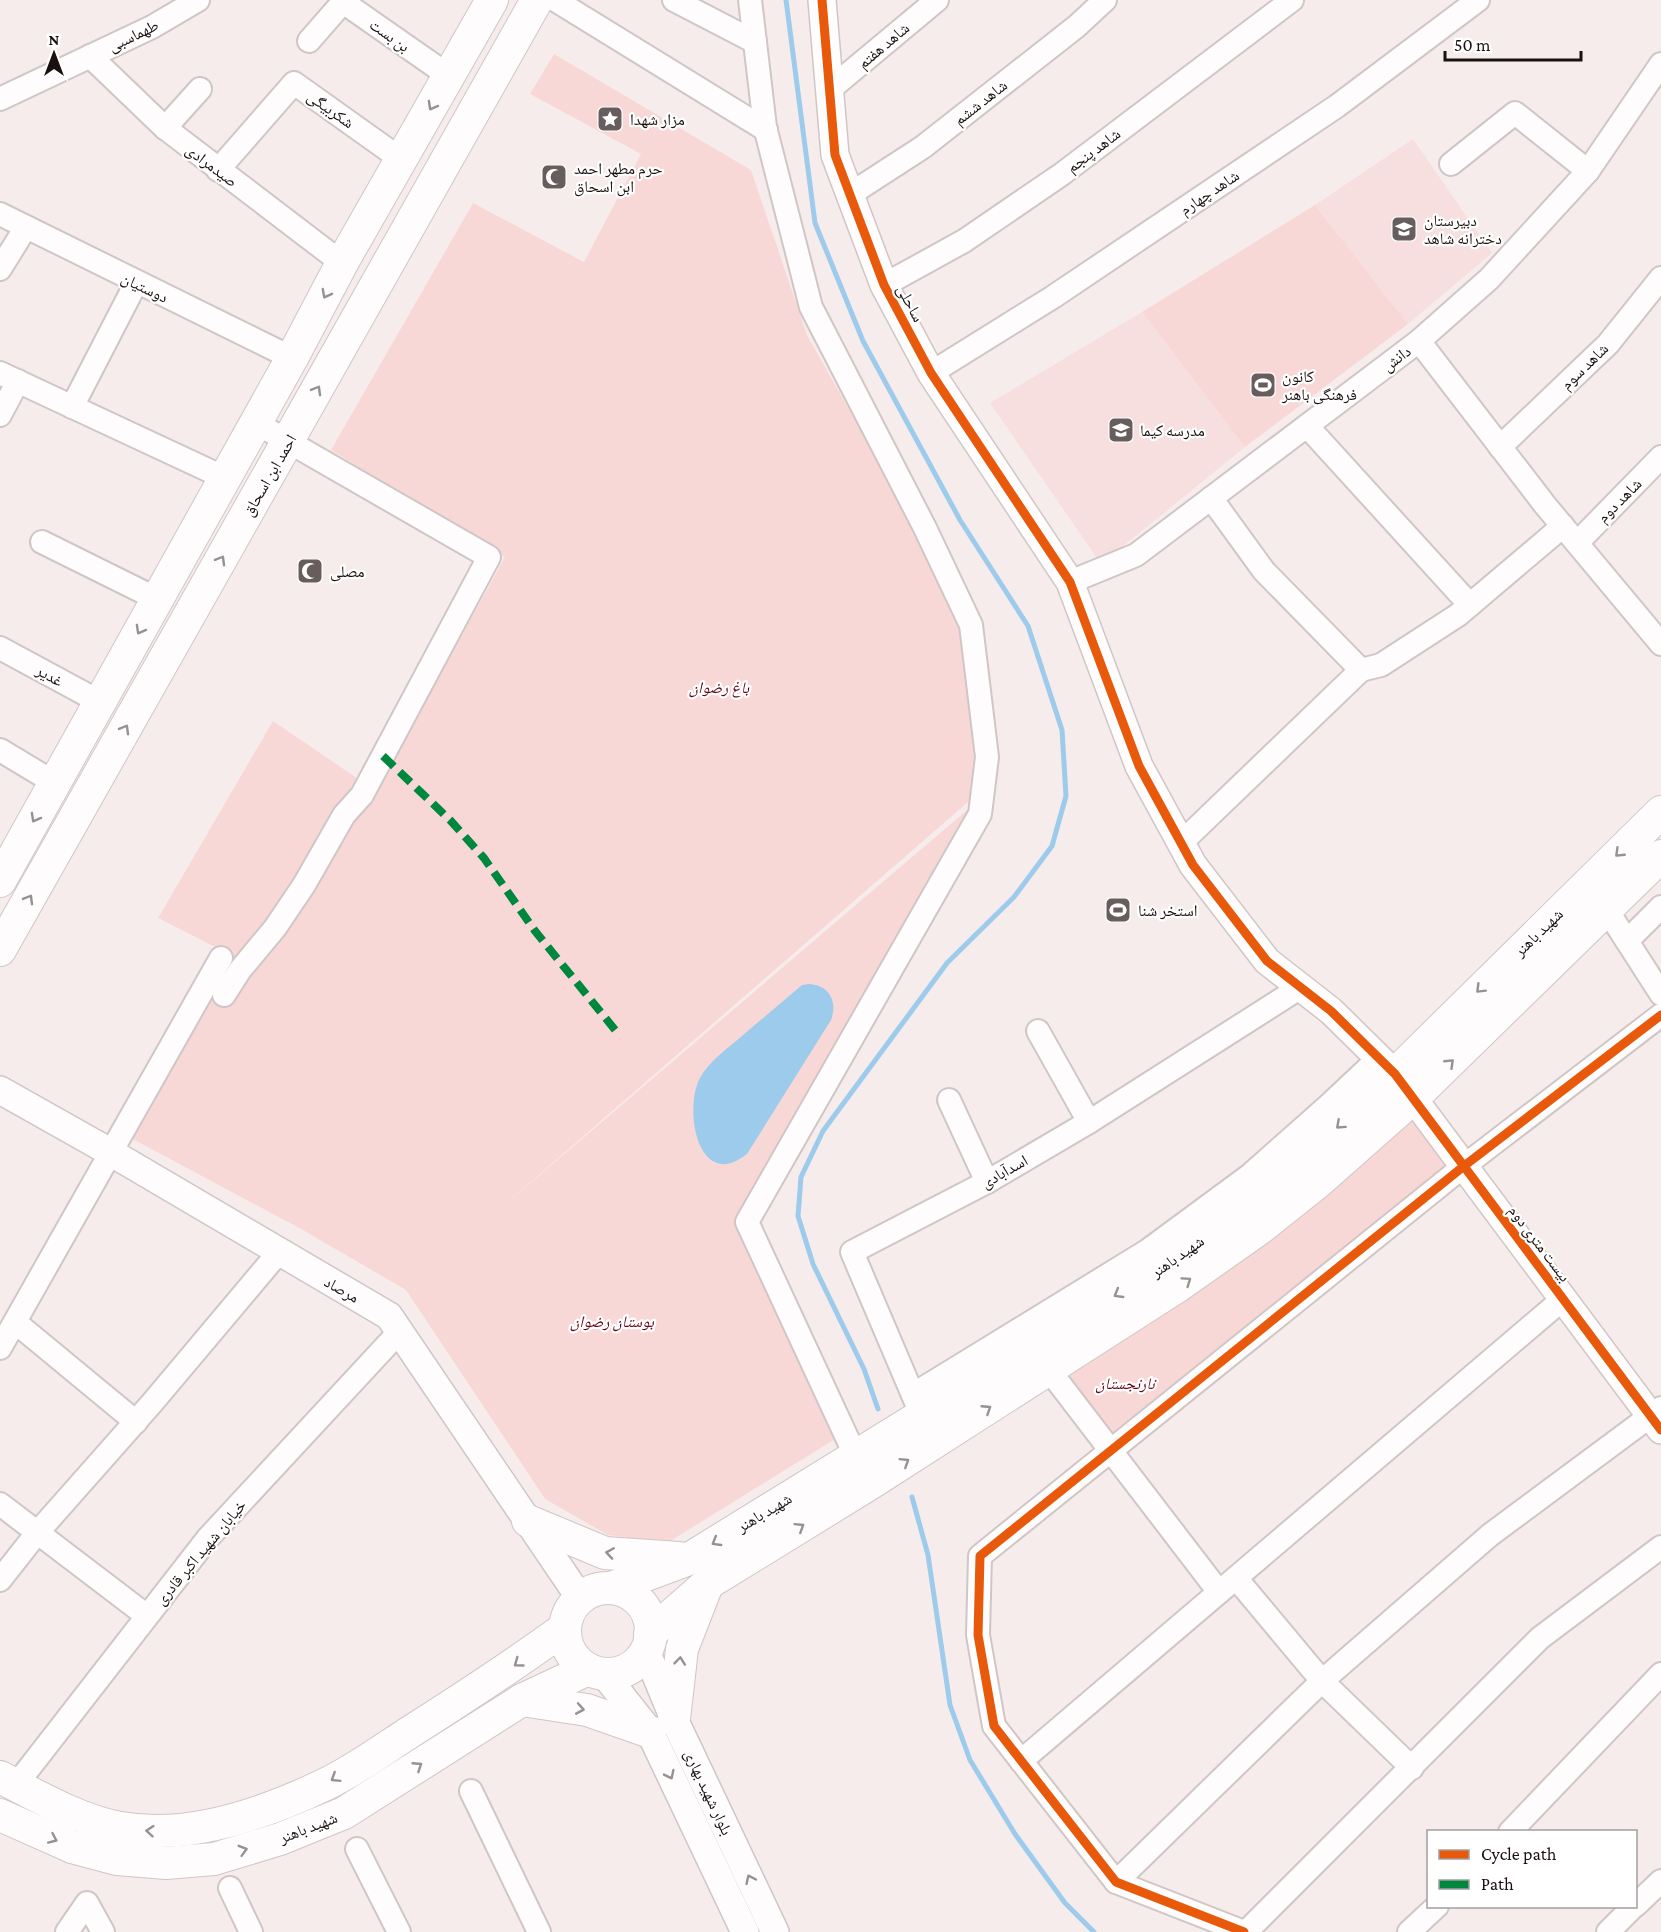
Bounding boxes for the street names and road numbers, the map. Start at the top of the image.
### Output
street label: طهماسبی [105,16,162,57]
street label: بن بست [365,16,413,57]
street label: شاهد هفتم [854,19,914,73]
street label: شاهد ششم [950,76,1012,130]
street label: شکربیگی [303,87,357,133]
street label: شاهد پنجم [1063,125,1125,178]
street label: صیدمرادی [181,141,241,192]
street label: شاهد چهارم [1177,166,1243,220]
street label: دوستیان [118,269,171,308]
street label: ساحلی [892,282,927,326]
street label: شاهد سوم [1557,340,1613,394]
street label: دانش [1379,342,1415,376]
street label: احمد ابن اسحاق [239,432,301,520]
street label: شاهد دوم [1594,475,1646,527]
street label: غدیر [32,661,66,690]
street label: شهید باهنر [1510,905,1567,961]
street label: اسدآبادی [978,1151,1031,1193]
street label: بیست متری دوم [1504,1202,1574,1286]
street label: شهید باهنر [1147,1232,1208,1282]
street label: مرصاد [321,1273,362,1307]
street label: شهید باهنر [733,1490,795,1537]
street label: خیابان شهید اکبر قادری [152,1496,251,1610]
street label: بلوار شهید بهاری [680,1747,736,1839]
street label: شهید باهنر [276,1809,340,1848]

